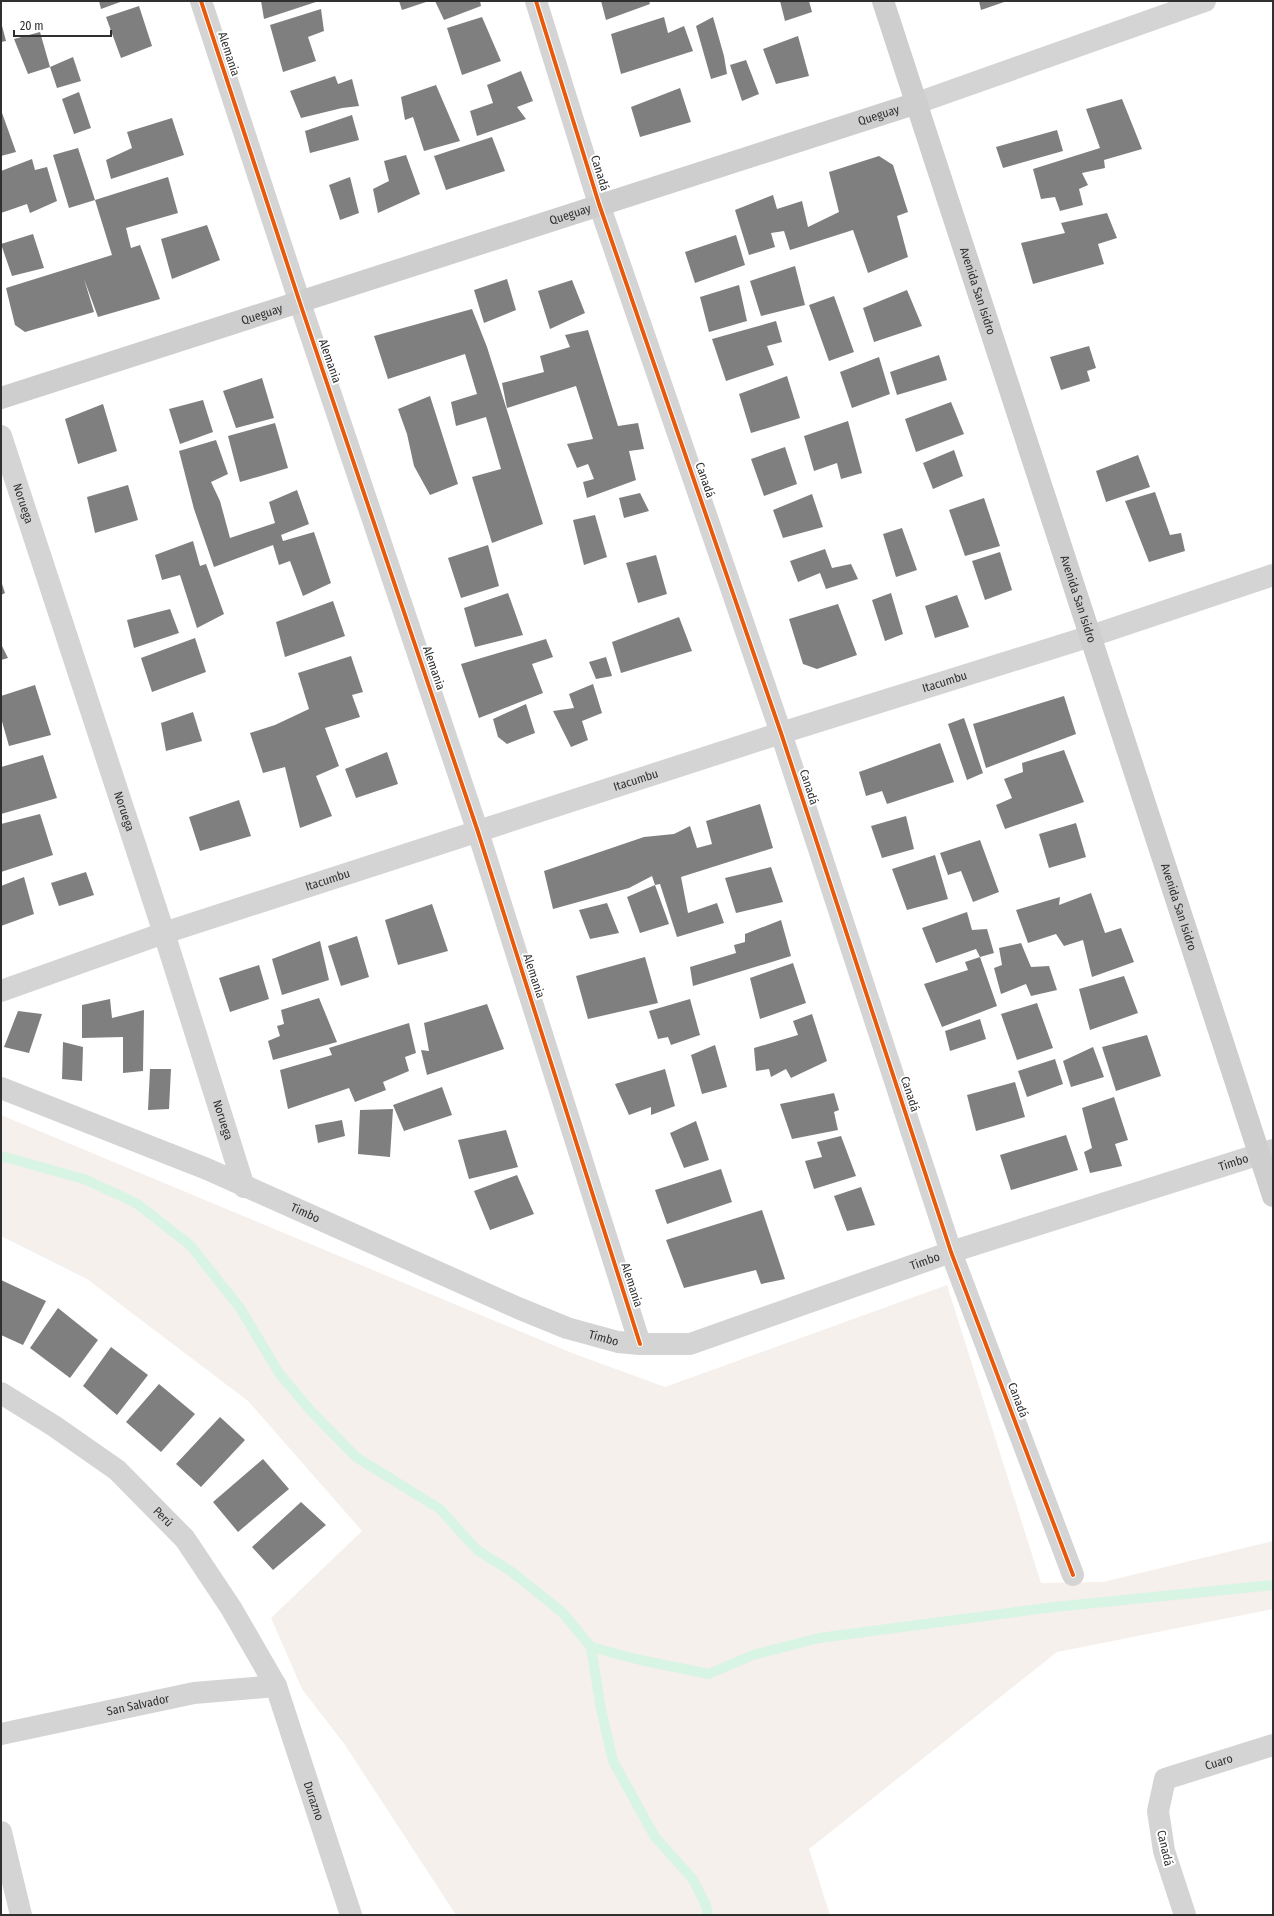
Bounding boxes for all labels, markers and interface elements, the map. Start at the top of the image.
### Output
scale bar [14,12,111,38]
text: 20 m [20,19,44,33]
street label: Alemania [215,30,243,78]
street label: Queguay [856,102,902,128]
street label: Canadá [588,154,612,193]
street label: Queguay [548,201,593,228]
street label: Avenida San Isidro [957,246,998,336]
street label: Queguay [239,301,285,328]
street label: Alemania [316,337,344,385]
street label: Canadá [692,461,718,500]
street label: Noruega [10,482,36,525]
street label: Avenida San Isidro [1057,554,1099,644]
street label: Alemania [420,644,448,692]
street label: Itacumbu [920,668,969,695]
street label: Itacumbu [612,766,660,794]
street label: Canadá [797,768,821,807]
street label: Noruega [111,790,137,833]
street label: Avenida San Isidro [1158,862,1199,952]
street label: Itacumbu [304,866,352,894]
street label: Alemania [520,952,548,1000]
street label: Canadá [898,1075,922,1114]
street label: Noruega [210,1098,236,1142]
street label: Timbo [1217,1151,1250,1174]
street label: Timbo [288,1200,322,1226]
street label: Timbo [908,1250,942,1273]
street label: Alemania [618,1261,646,1309]
street label: Timbo [587,1327,620,1349]
street label: Canadá [1005,1381,1031,1420]
street label: Perú [150,1504,176,1530]
street label: San Salvador [105,1691,171,1718]
street label: Cuaro [1203,1751,1234,1773]
street label: Durazno [301,1780,327,1822]
street label: Canadá [1154,1829,1176,1867]

